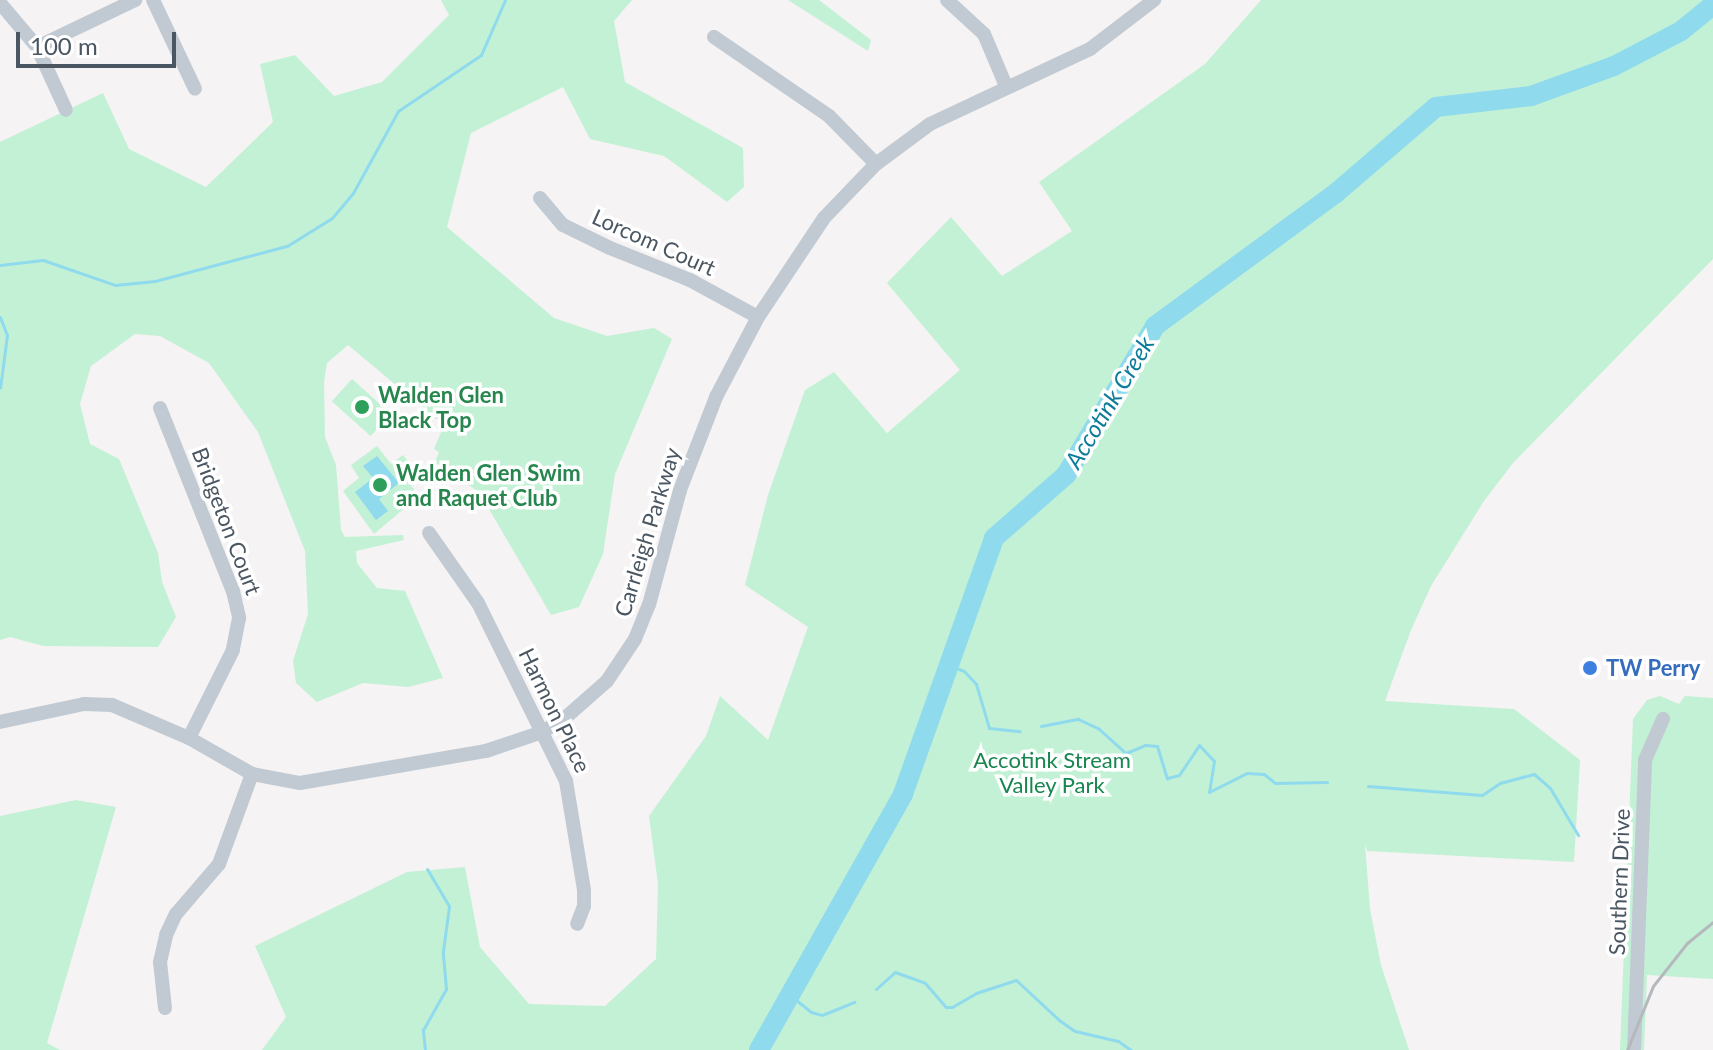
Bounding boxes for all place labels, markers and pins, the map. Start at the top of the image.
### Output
place label: Walden Glen Black Top [378,381,504,432]
marker: Walden Glen Black Top [353,398,371,416]
place label: Walden Glen Swim and Raquet Club [396,459,581,510]
marker: Walden Glen Swim and Raquet Club [371,476,389,494]
place label: TW Perry [1606,655,1701,681]
marker: TW Perry [1581,659,1599,677]

